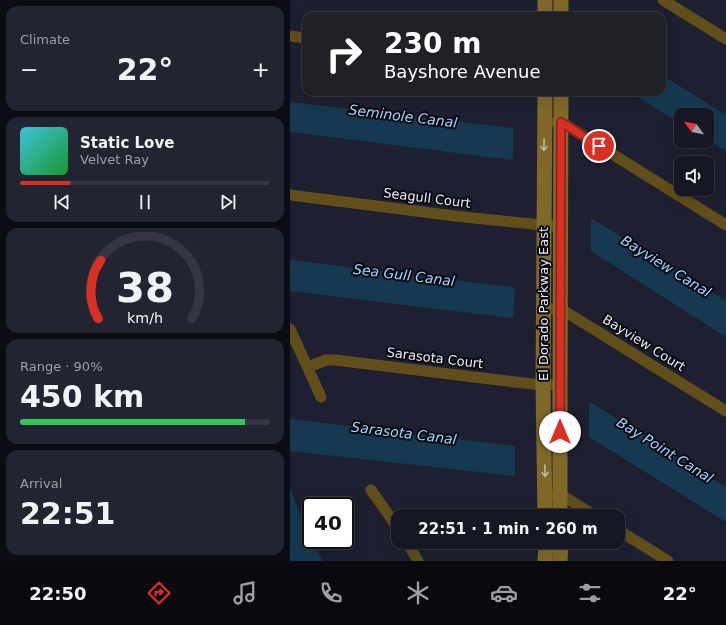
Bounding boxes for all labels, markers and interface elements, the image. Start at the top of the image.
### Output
text: 230 m [384,27,481,60]
icon: right [318,28,370,80]
text: Climate [20,32,70,47]
text: 22° [117,52,173,87]
text: − [20,57,38,82]
text: + [252,57,270,82]
text: Bayshore Avenue [384,61,541,82]
water label: Seminole Canal [348,101,458,131]
north arrow [674,108,714,148]
map controls [674,108,714,196]
pin [582,129,616,163]
text: Static Love [80,134,174,152]
icon: arrive [588,135,610,157]
one-way arrow [540,138,548,151]
text: Velvet Ray [80,152,149,167]
button: sound [674,156,714,196]
street label: Seagull Court [383,185,471,211]
icon: previous [51,191,73,213]
icon: pause [134,191,156,213]
icon: next [217,191,239,213]
street label: El Dorado Parkway East [536,227,551,381]
water label: Bayview Canal [618,232,714,300]
water label: Sea Gull Canal [352,261,456,289]
text: 38 [116,262,174,311]
text: km/h [127,309,163,325]
street label: Bayview Court [600,312,688,374]
street label: Sarasota Court [386,345,484,371]
text: Range · 90% [20,359,103,374]
text: 450 km [20,379,144,414]
position arrow [539,411,581,453]
water label: Bay Point Canal [614,414,716,486]
water label: Sarasota Canal [350,419,458,447]
one-way arrow [541,464,548,477]
text: Arrival [20,476,62,491]
text: 22:51 [20,496,116,531]
speed limit sign: 40 [302,497,354,549]
text: 22:51 · 1 min · 260 m [418,520,598,538]
icon: directions [145,579,173,607]
icon: music [231,579,259,607]
icon: phone [317,579,345,607]
icon: climate [404,579,432,607]
icon: car [490,579,518,607]
icon: filters [576,579,604,607]
text: 22:50 [29,583,86,604]
text: 22° [663,583,697,604]

